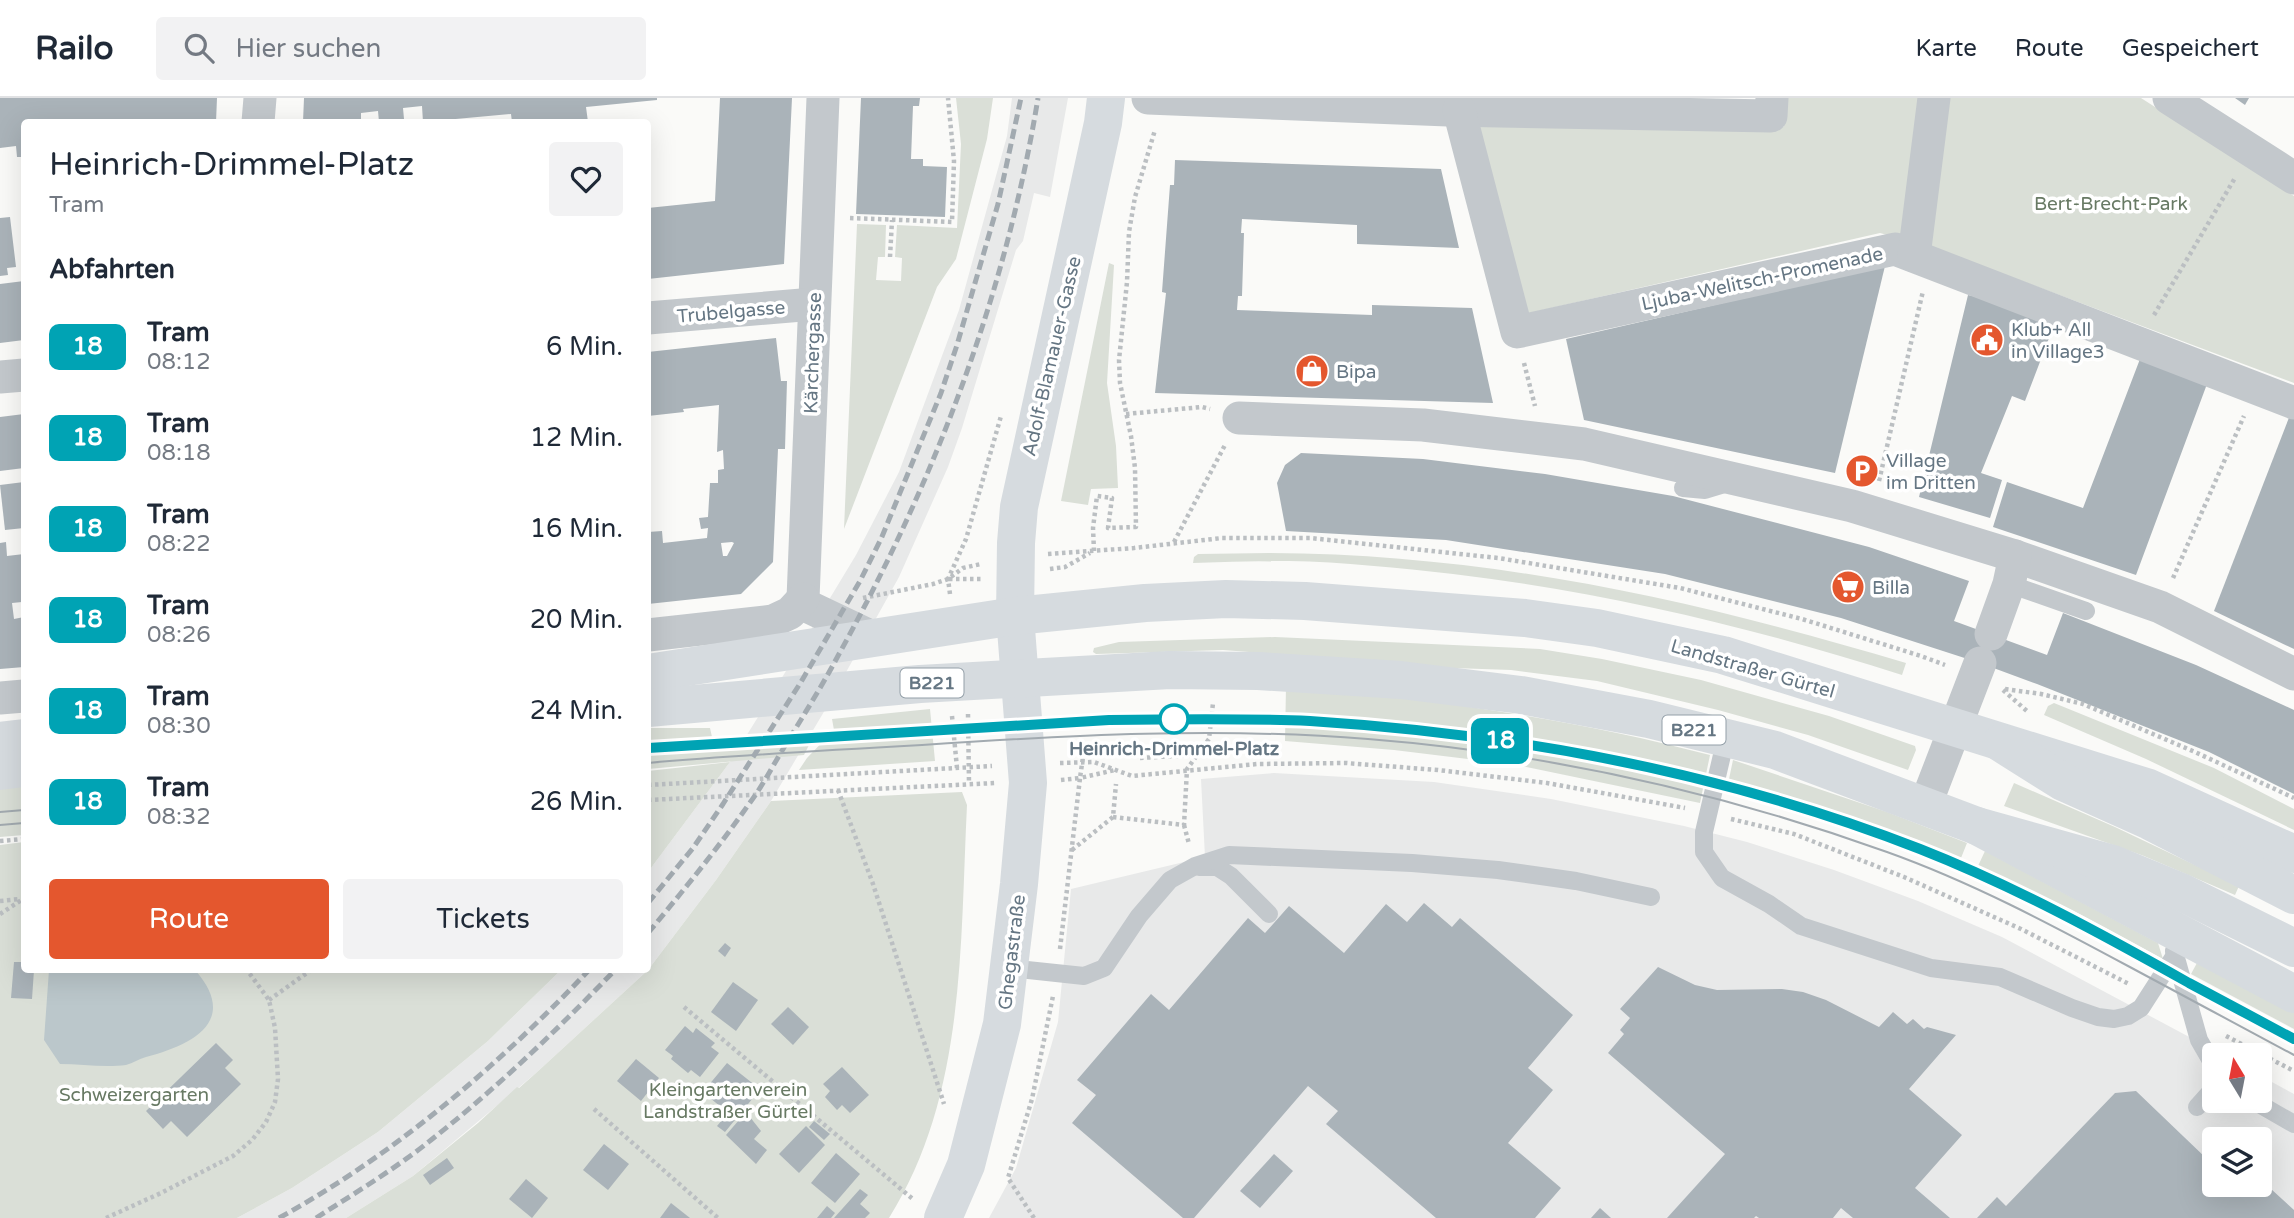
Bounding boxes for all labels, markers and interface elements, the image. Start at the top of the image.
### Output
search box [156,17,646,80]
text: Railo [35,29,114,68]
icon: search [180,29,218,67]
text: Hier suchen [236,33,381,64]
text: Karte [1915,34,1977,63]
text: Route [2015,34,2084,63]
text: Gespeichert [2122,34,2259,63]
button: heart [549,142,623,216]
text: Heinrich-Drimmel-Platz [49,145,414,184]
text: Tram [49,191,104,219]
park label: Bert-Brecht-Park [2034,193,2188,215]
street label: Ljuba-Welitsch-Promenade [1639,243,1885,315]
text: Abfahrten [49,254,175,285]
street label: Adolf-Blamauer-Gasse [1018,254,1086,458]
street label: Kärchergasse [800,292,826,414]
street label: Trubelgasse [676,296,786,328]
text: Tram [147,317,210,348]
place label: Klub+ All in Village3 [2011,319,2105,363]
public building icon: Klub+ All in Village3 [1968,321,2006,359]
text: 6 Min. [546,331,623,362]
text: 18 [72,332,103,361]
text: 08:12 [147,348,211,376]
shop icon: Bipa [1293,352,1331,390]
place label: Bipa [1336,361,1376,383]
text: Tram [147,408,210,439]
text: 12 Min. [530,422,623,453]
text: 18 [72,423,103,452]
text: 08:18 [147,439,211,467]
place label: Village im Dritten [1886,450,1976,494]
parking icon: Village im Dritten [1843,452,1881,490]
text: Tram [147,499,210,530]
text: 16 Min. [530,513,623,544]
text: 18 [72,514,103,543]
text: 08:22 [147,530,211,558]
supermarket icon: Billa [1829,568,1867,606]
place label: Billa [1872,577,1910,599]
text: Tram [147,590,210,621]
text: 20 Min. [530,604,623,635]
text: 18 [72,605,103,634]
text: 08:26 [147,621,211,649]
street label: Landstraßer Gürtel [1668,635,1837,703]
road number: B221 [900,668,964,698]
text: Tram [147,681,210,712]
text: 24 Min. [530,695,623,726]
text: 18 [72,696,103,725]
marker: Heinrich-Drimmel-Platz [1159,704,1189,734]
text: 08:30 [147,712,211,740]
road number: B221 [1662,716,1726,744]
line badge: 18 [1468,718,1532,764]
text: 18 [1485,726,1515,755]
place label: Heinrich-Drimmel-Platz [1069,738,1280,760]
text: Tram [147,772,210,803]
text: 26 Min. [530,786,623,817]
text: 18 [72,787,103,816]
text: 08:32 [147,803,211,831]
button: Route [49,879,329,959]
button: Tickets [343,879,623,959]
street label: Ghegastraße [994,893,1030,1011]
north arrow [2202,1043,2272,1113]
map controls [2202,1043,2272,1197]
park label: Kleingartenverein Landstraßer Gürtel [643,1079,813,1123]
park label: Schweizergarten [59,1084,209,1106]
button: layers [2202,1127,2272,1197]

